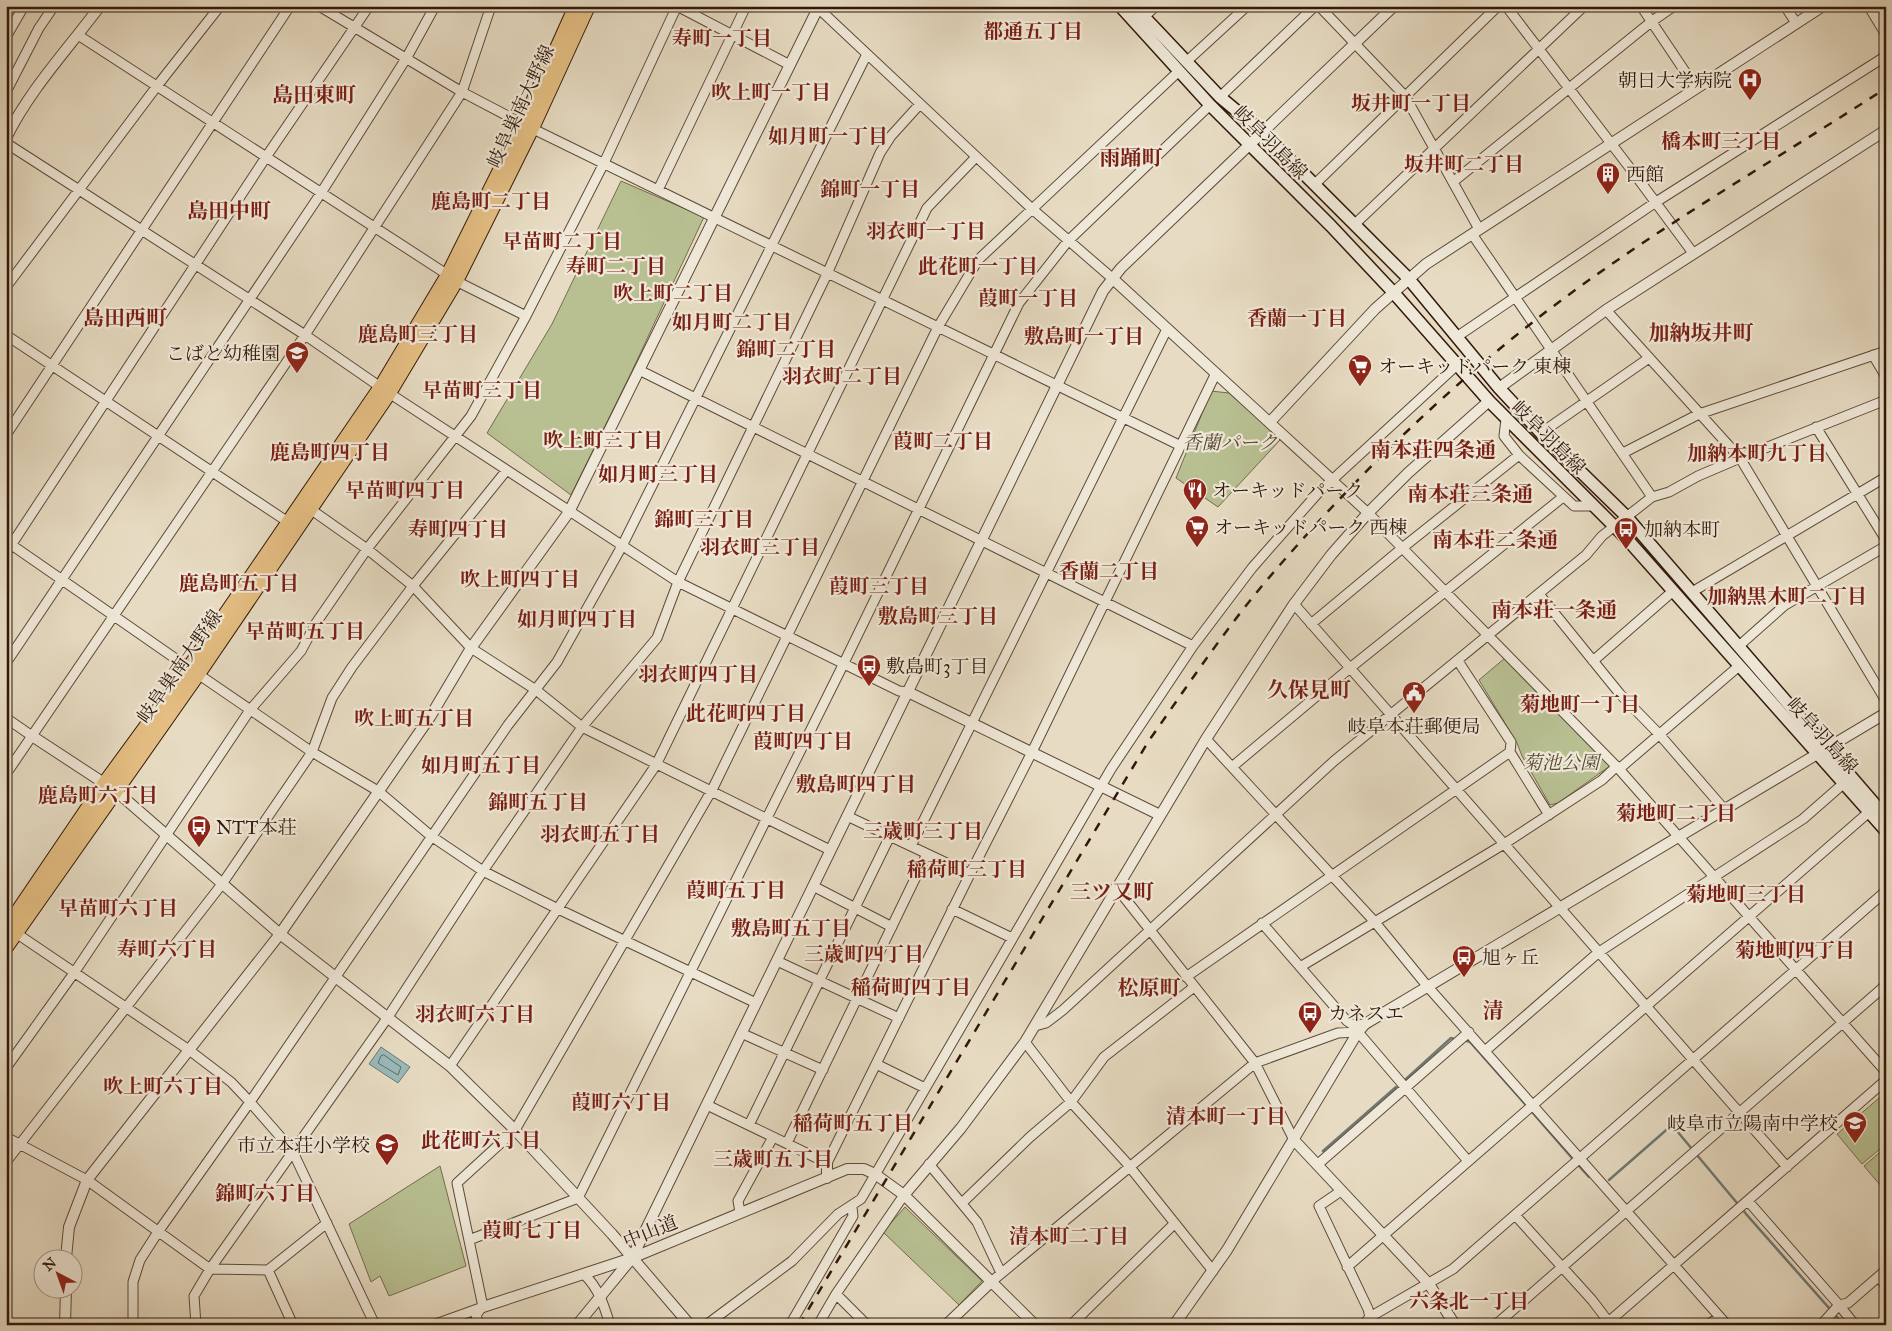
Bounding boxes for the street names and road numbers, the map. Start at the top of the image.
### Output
street label: 岐阜巣南大野線 [482,41,559,171]
street label: 岐阜羽島線 [1229,101,1312,184]
street label: 岐阜羽島線 [1507,396,1590,479]
street label: 岐阜巣南大野線 [132,605,227,727]
street label: 岐阜羽島線 [1782,692,1863,778]
street label: 中山道 [619,1210,681,1253]

